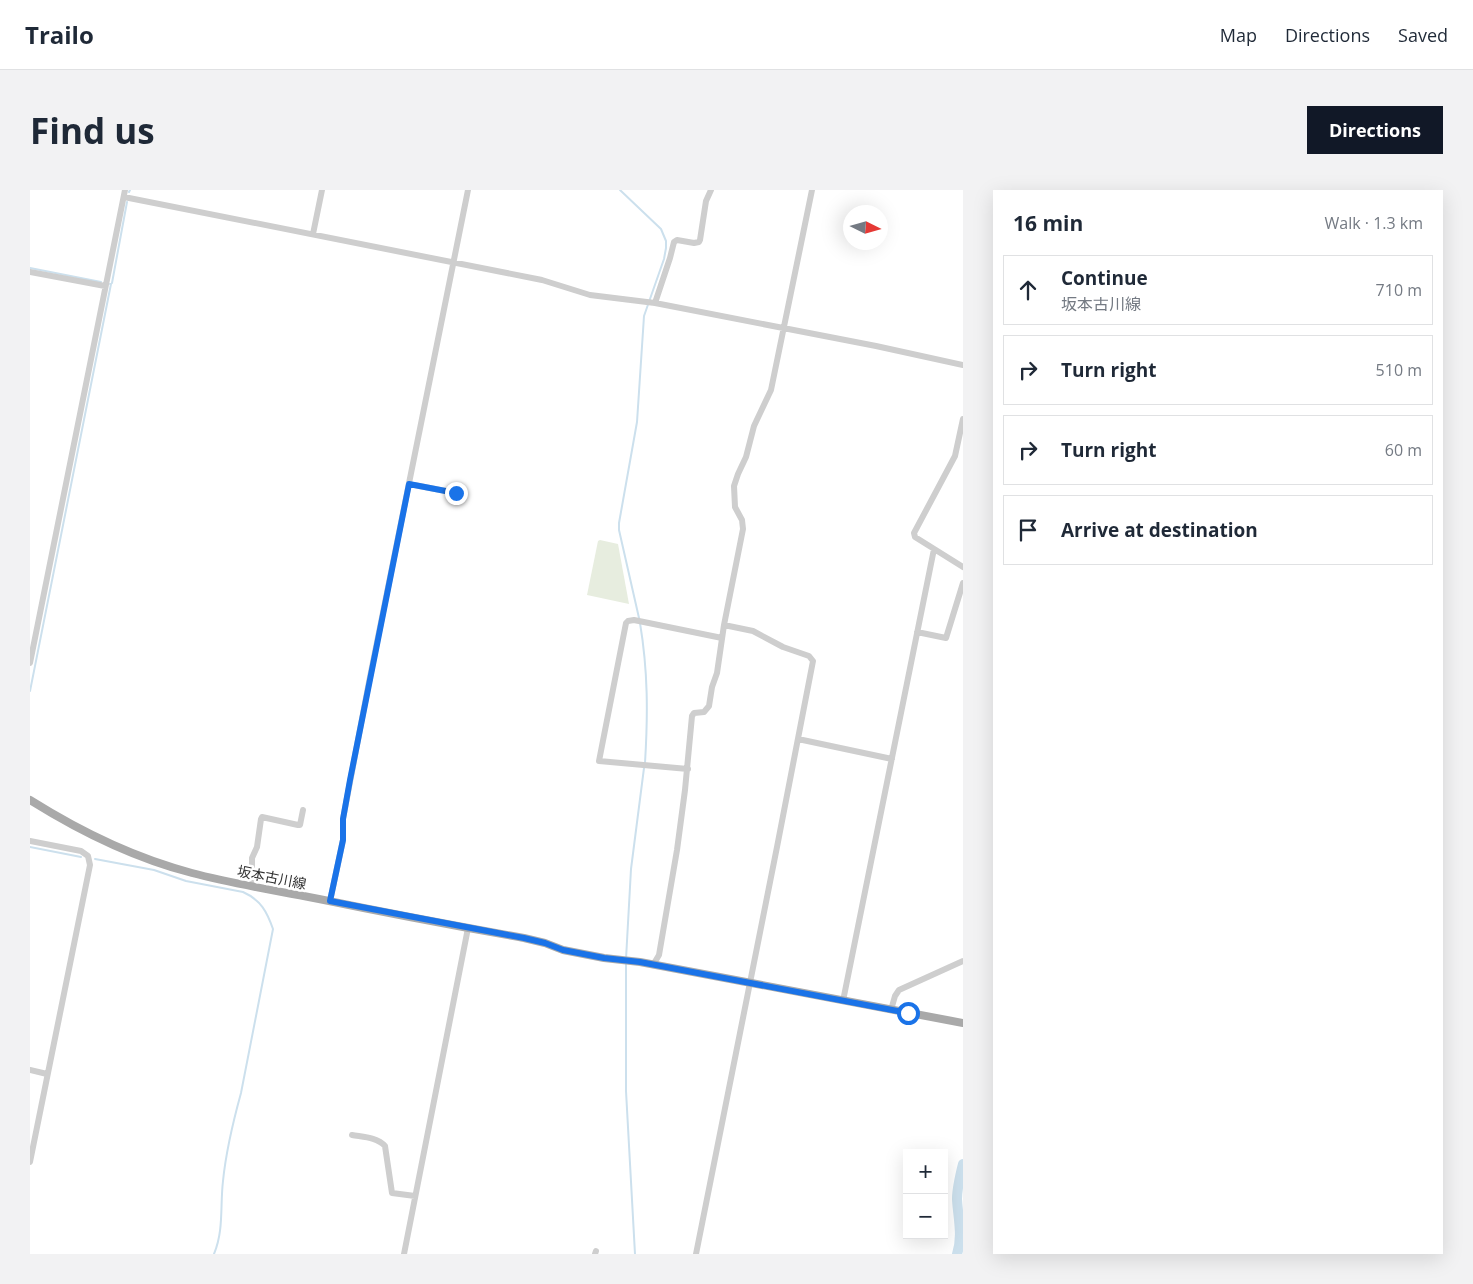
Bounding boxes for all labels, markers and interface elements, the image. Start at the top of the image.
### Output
text: Trailo [25,18,94,51]
text: Map [1220,23,1257,47]
text: Directions [1285,23,1370,47]
text: Saved [1398,23,1448,47]
button: Directions [1307,106,1443,154]
text: Find us [30,107,155,154]
north arrow [843,205,888,250]
text: 16 min [1013,209,1083,237]
text: Walk · 1.3 km [1325,212,1423,234]
text: Continue [1061,265,1148,291]
icon: ahead [1014,276,1042,304]
text: 710 m [1376,279,1422,301]
text: 坂本古川線 [1061,293,1141,315]
icon: right [1014,356,1042,384]
text: Turn right [1061,357,1156,383]
text: 510 m [1376,359,1422,381]
icon: right [1014,436,1042,464]
text: Turn right [1061,437,1156,463]
text: 60 m [1385,439,1422,461]
route end [445,482,468,505]
icon: arrive [1014,516,1042,544]
text: Arrive at destination [1061,517,1258,543]
street label: 坂本古川線 [236,861,308,893]
route start [897,1002,920,1025]
map controls [903,1149,948,1239]
button: + [903,1149,948,1194]
button: − [903,1194,948,1239]

